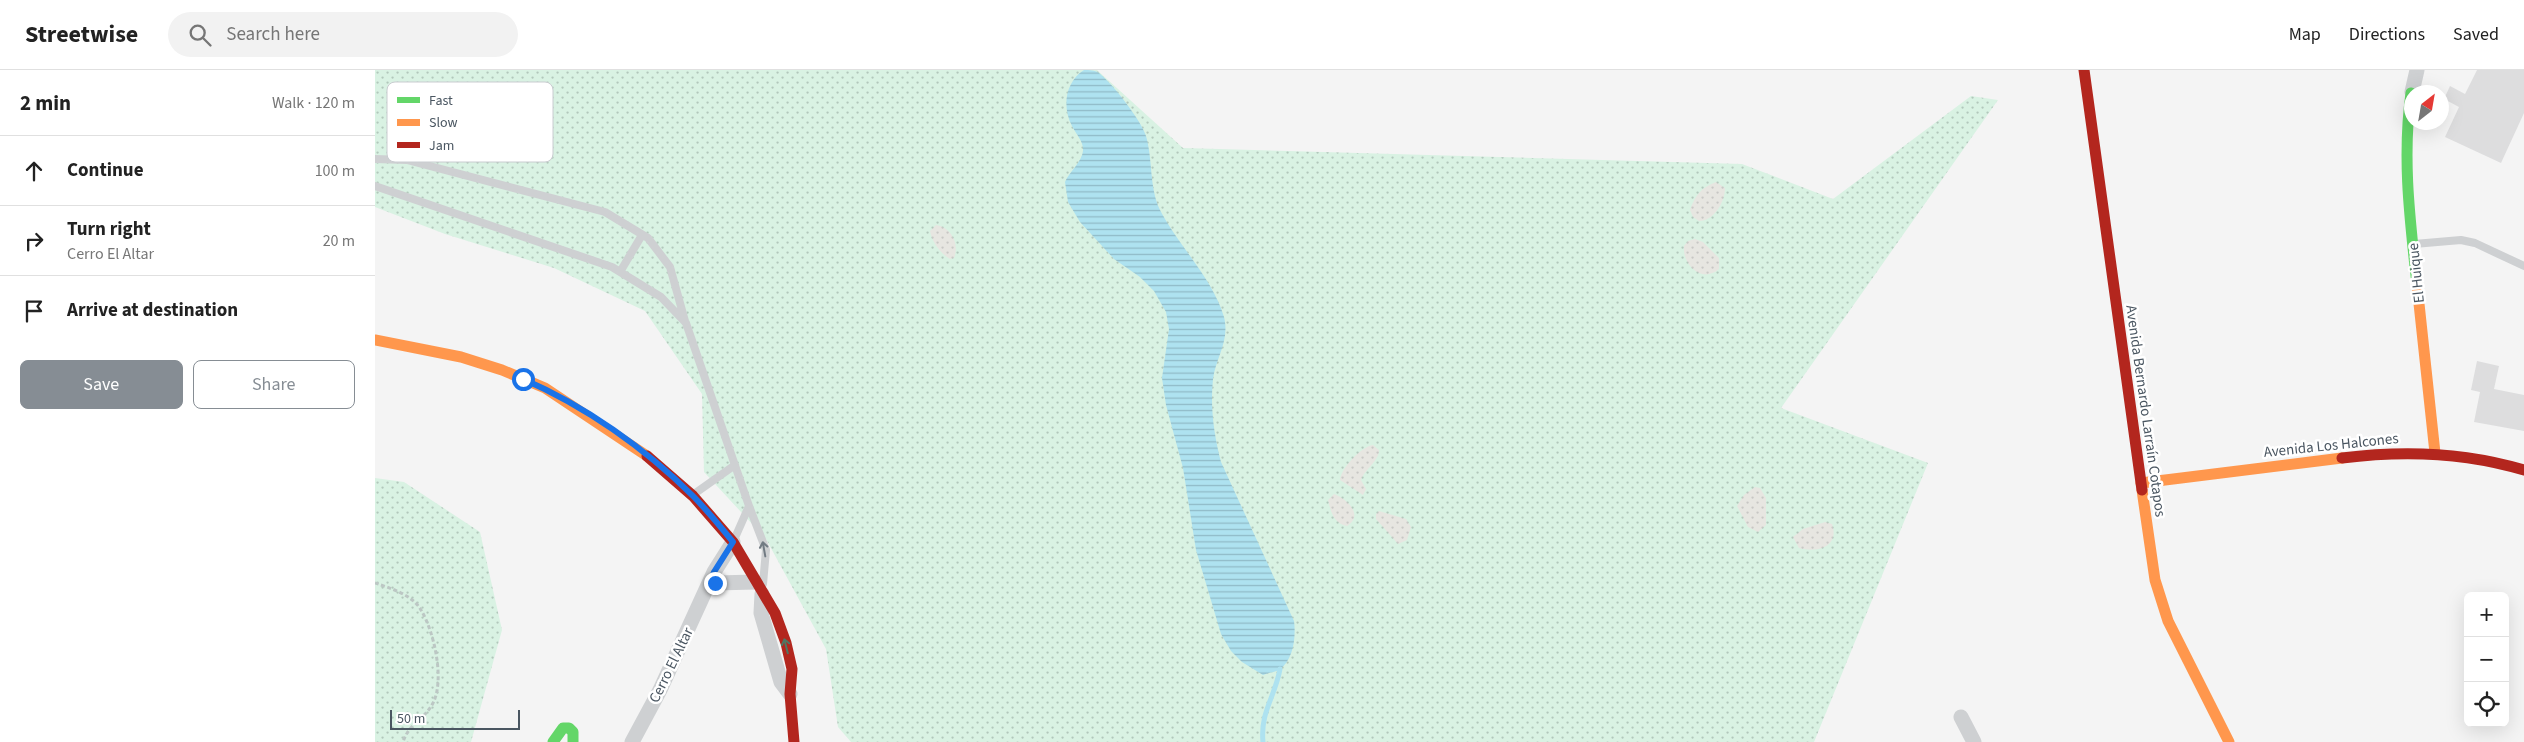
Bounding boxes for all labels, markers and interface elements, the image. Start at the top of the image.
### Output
search box [168,12,518,57]
text: Streetwise [25,17,138,52]
icon: search [186,21,214,49]
text: Search here [226,21,320,48]
text: Map [2289,22,2321,47]
text: Directions [2349,22,2425,47]
text: Saved [2453,22,2499,47]
legend [387,82,553,162]
north arrow [2404,85,2449,130]
text: 2 min [20,88,71,118]
text: Fast [429,91,453,111]
text: Walk · 120 m [272,92,355,114]
text: Slow [429,113,458,133]
text: Jam [429,136,454,156]
icon: ahead [20,157,48,185]
text: Continue [67,157,144,184]
text: 100 m [315,160,355,182]
text: Turn right [67,216,151,243]
icon: right [20,227,48,255]
text: 20 m [323,230,355,252]
street label: El Huique [2403,242,2430,304]
text: Cerro El Altar [67,243,154,265]
icon: arrive [20,297,48,325]
text: Arrive at destination [67,297,238,324]
street label: Avenida Bernardo Larraín Cotapos [2120,304,2171,518]
button: Save [20,360,183,409]
button: Share [193,360,355,409]
route start [512,368,535,391]
street label: Avenida Los Halcones [2263,428,2400,463]
one-way arrow [758,541,768,557]
route end [704,572,727,595]
map controls [2464,592,2509,727]
button: + [2464,592,2509,637]
street label: Cerro El Altar [644,623,699,707]
button: − [2464,637,2509,682]
one-way arrow [781,638,790,654]
button: locate [2464,682,2509,727]
scale bar [390,707,520,730]
text: 50 m [397,709,425,729]

